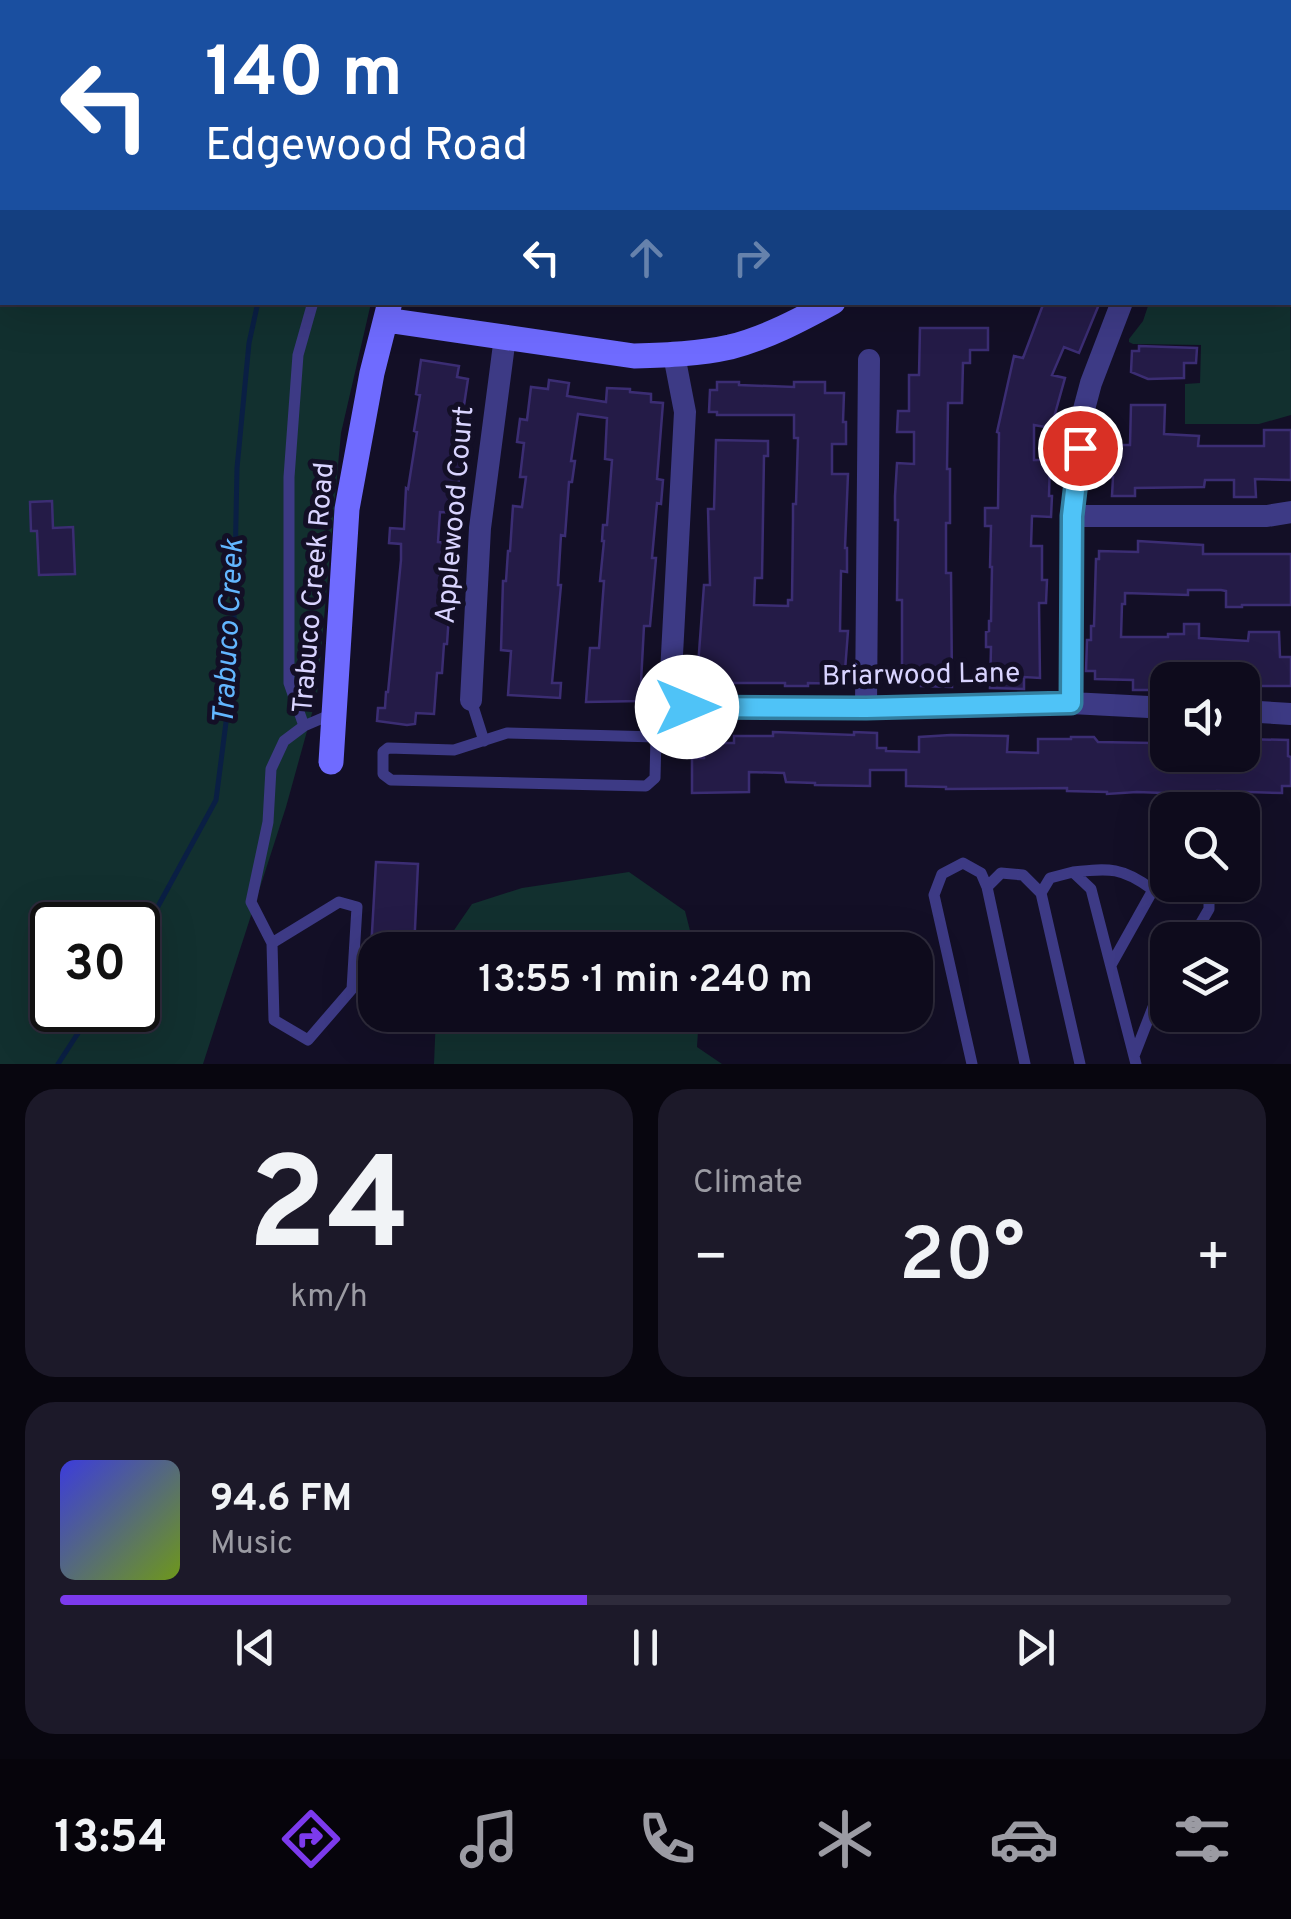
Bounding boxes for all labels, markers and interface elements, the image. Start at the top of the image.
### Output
text: 140 m [205,32,403,121]
icon: left [40,40,170,170]
text: Edgewood Road [205,119,528,176]
icon: left [514,230,569,285]
icon: ahead [619,230,674,285]
icon: right [724,230,779,285]
street label: Applewood Court [429,405,483,625]
pin [1038,406,1123,491]
icon: arrive [1053,421,1108,476]
street label: Trabuco Creek Road [286,461,344,715]
water label: Trabuco Creek [207,537,253,726]
position arrow [635,655,739,759]
street label: Briarwood Lane [821,656,1021,696]
map controls [1150,662,1260,1032]
button: sound [1150,662,1260,772]
button: search [1150,792,1260,902]
speed limit sign: 30 [30,902,160,1032]
button: layers [1150,922,1260,1032]
text: 13:55 · 1 min · 240 m [478,957,813,1006]
text: 24 [247,1130,411,1295]
text: Climate [693,1164,803,1204]
text: 20° [899,1212,1025,1307]
text: − [693,1225,728,1295]
text: + [1196,1225,1231,1295]
text: km/h [290,1278,368,1318]
text: 94.6 FM [210,1476,352,1525]
text: Music [210,1525,293,1565]
icon: previous [228,1620,283,1675]
icon: pause [618,1620,673,1675]
icon: next [1008,1620,1063,1675]
icon: directions [276,1804,346,1874]
icon: music [454,1804,524,1874]
icon: phone [632,1804,702,1874]
icon: climate [810,1804,880,1874]
icon: car [989,1804,1059,1874]
icon: filters [1167,1804,1237,1874]
text: 13:54 [54,1811,167,1868]

